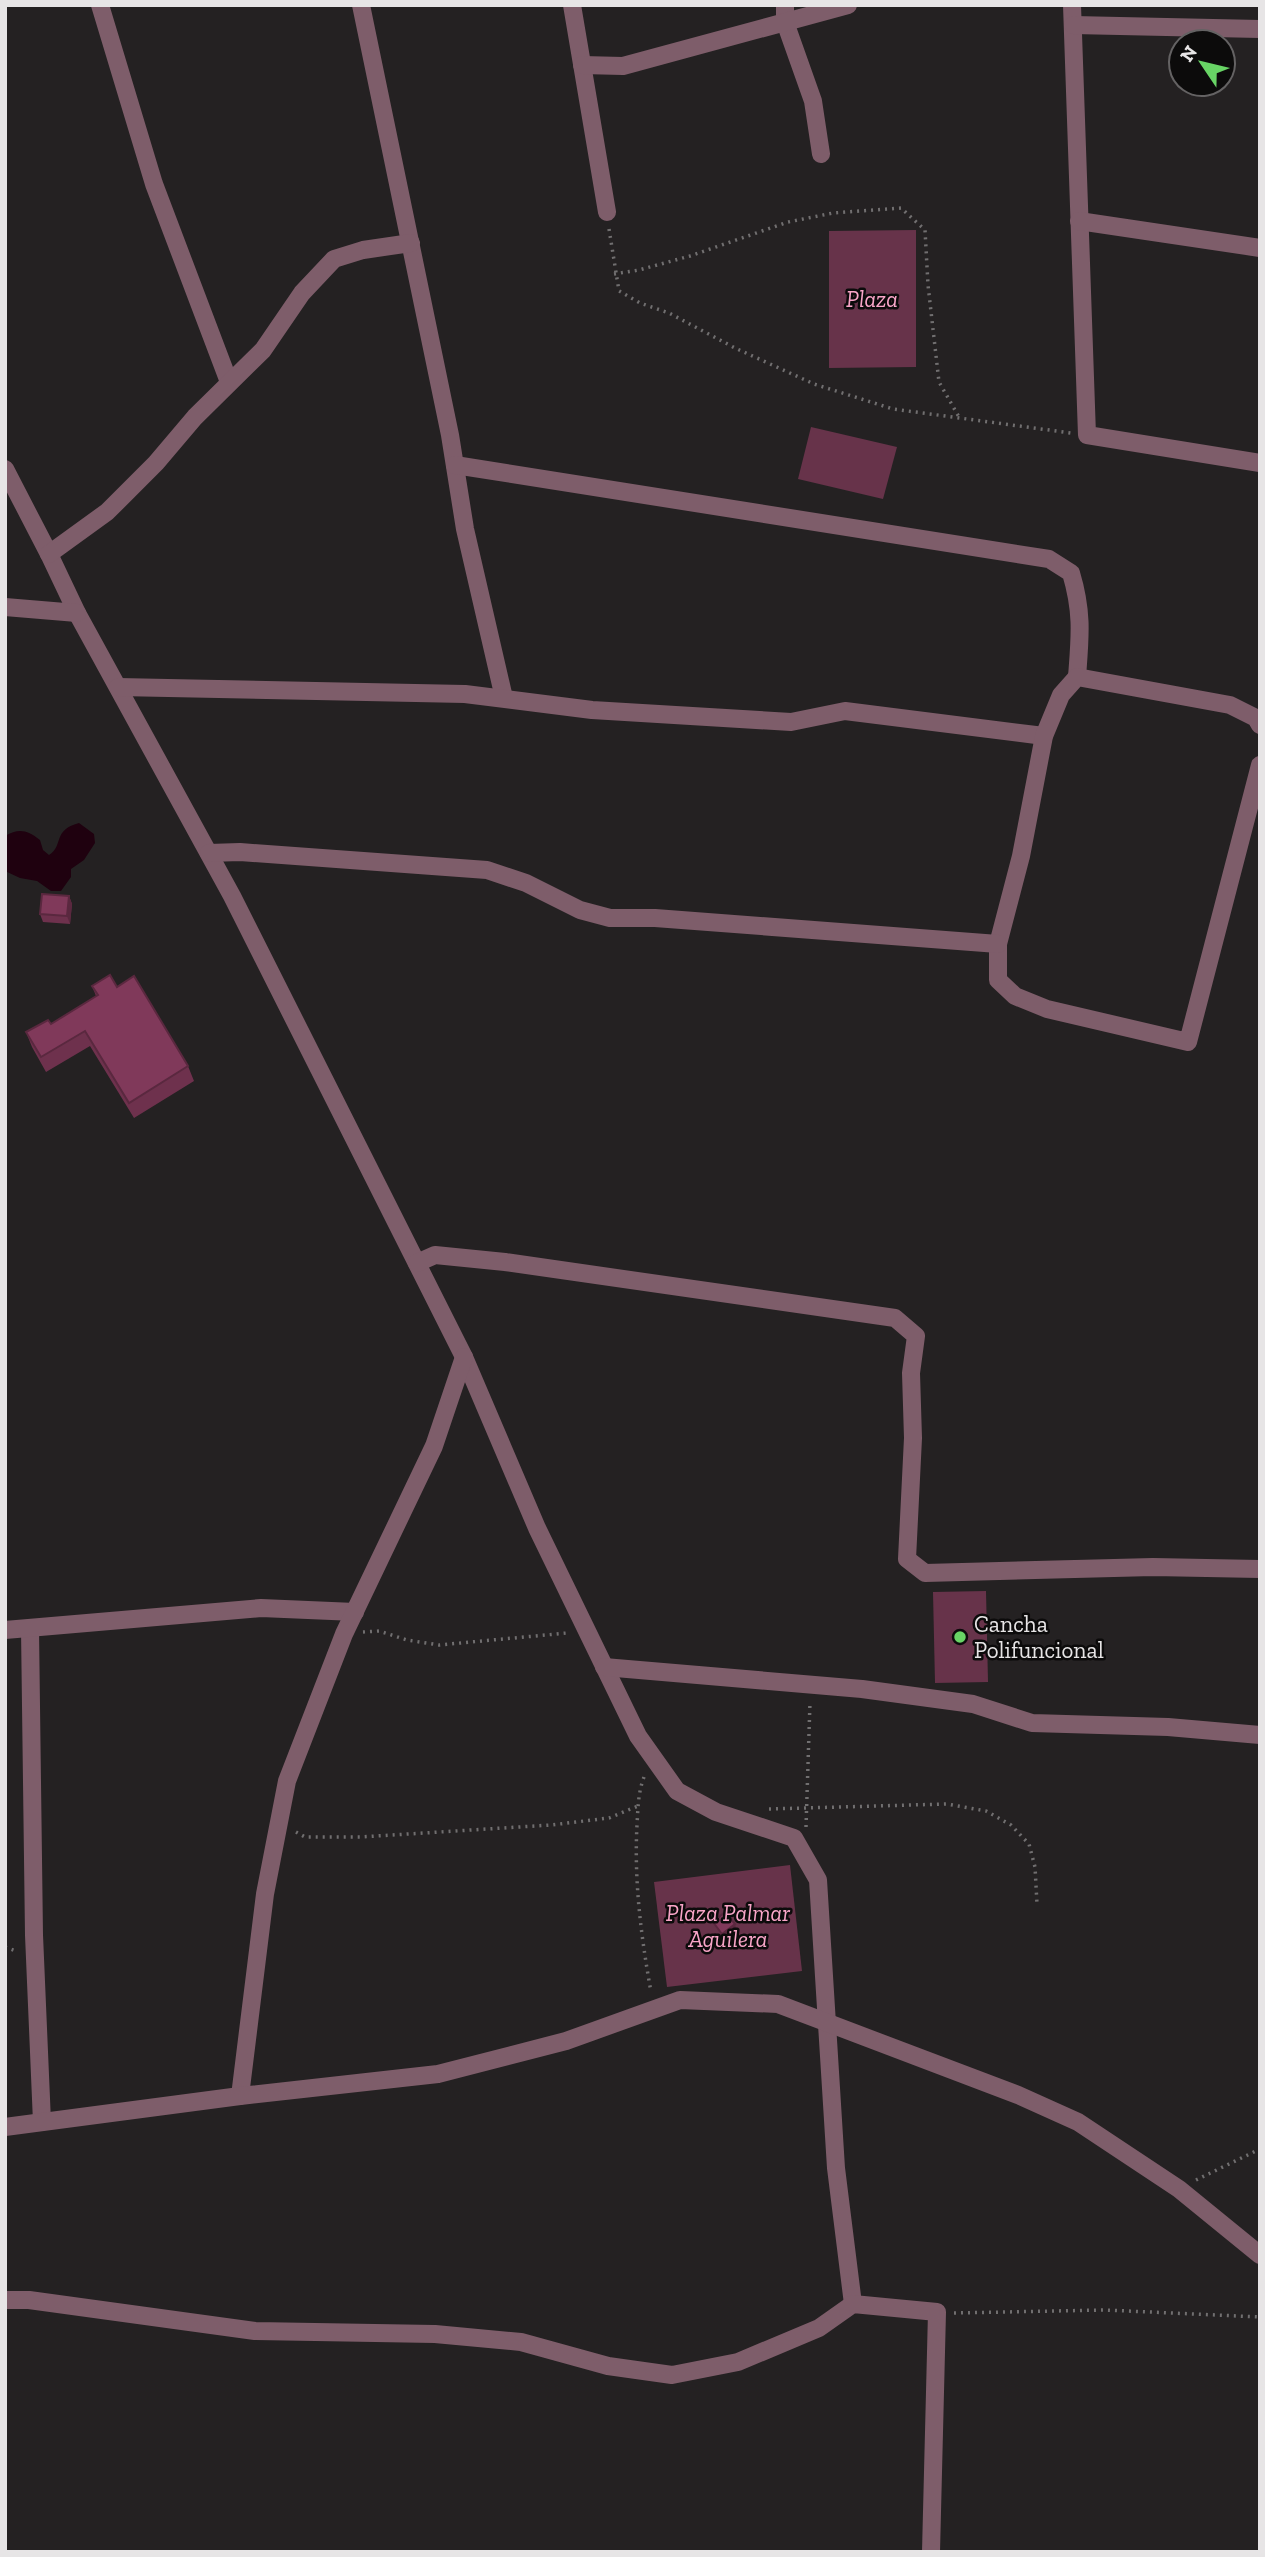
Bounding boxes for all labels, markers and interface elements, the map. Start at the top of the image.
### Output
north arrow [1167,28,1237,98]
text: N [1175,41,1202,66]
park label: Plaza [846,285,898,313]
place label: Cancha Polifuncional [974,1610,1104,1664]
marker: Cancha Polifuncional [952,1629,968,1645]
park label: Plaza Palmar Aguilera [666,1899,790,1953]

